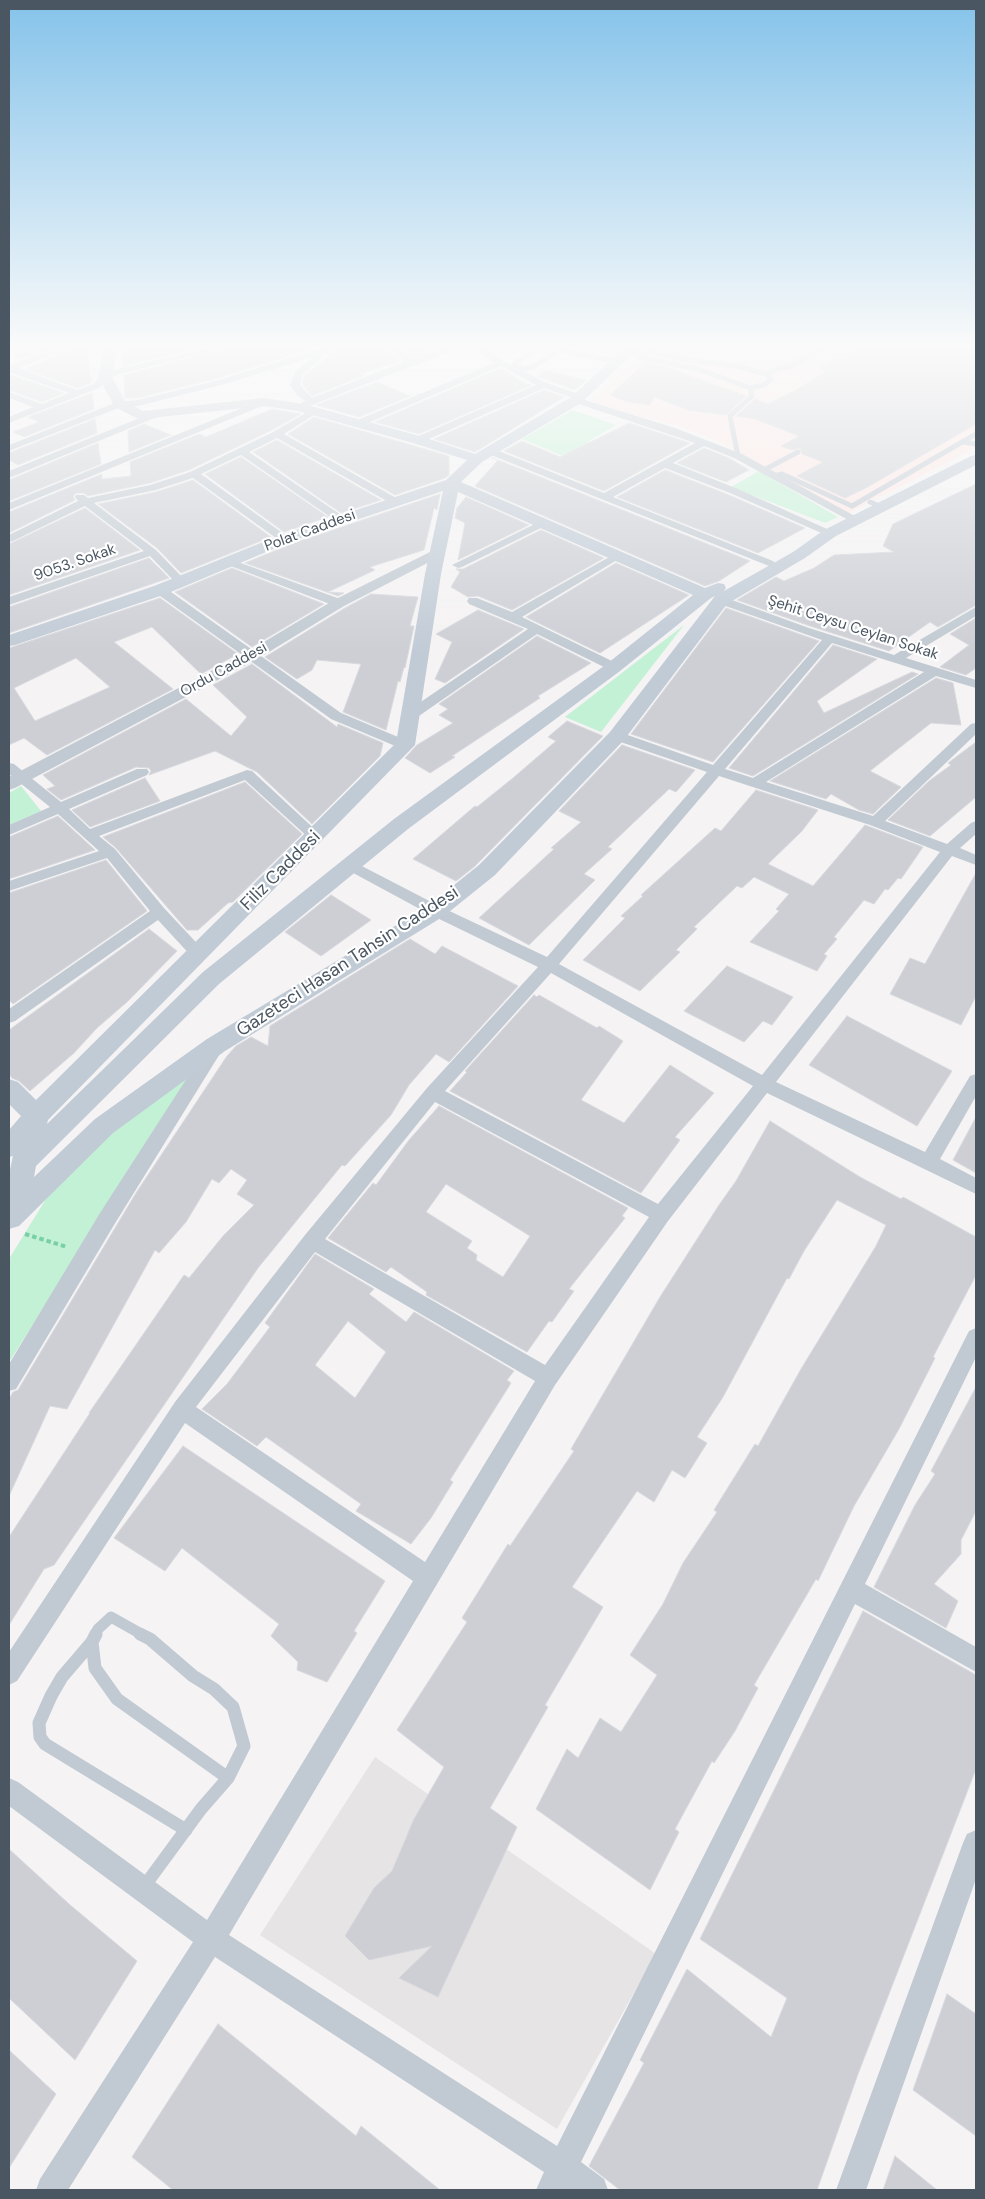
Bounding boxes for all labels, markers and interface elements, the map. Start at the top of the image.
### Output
street label: Polat Caddesi [262,506,358,556]
street label: 9053. Sokak [32,541,118,585]
street label: Şehit Ceysu Ceylan Sokak [765,592,941,664]
street label: Ordu Caddesi [178,639,270,701]
street label: Filiz Caddesi [237,827,325,915]
street label: Gazeteci Hasan Tahsin Caddesi [233,882,463,1042]

